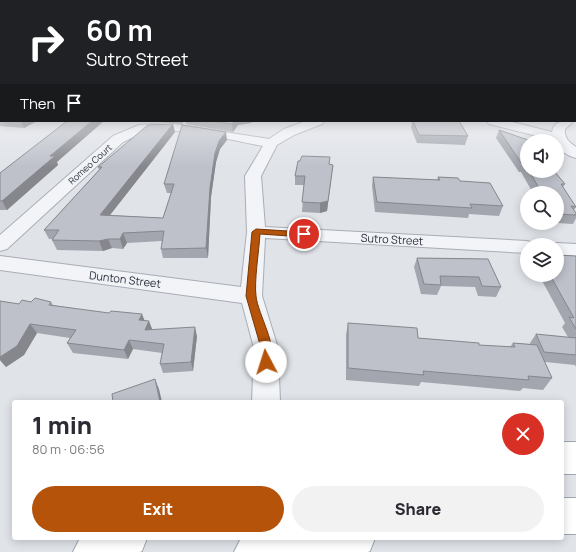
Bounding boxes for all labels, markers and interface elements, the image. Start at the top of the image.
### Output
text: 60 m [86,11,153,49]
icon: right [20,16,72,68]
text: Sutro Street [86,47,188,71]
icon: arrive [63,92,85,114]
text: Then [20,93,55,114]
map controls [520,134,564,282]
button: sound [520,134,564,178]
street label: Romeo Court [65,141,115,187]
button: search [520,186,564,230]
pin [287,217,321,251]
icon: arrive [293,223,315,245]
street label: Sutro Street [360,230,424,248]
button: layers [520,238,564,282]
street label: Dunton Street [88,267,162,291]
position arrow [245,341,287,383]
text: 1 min [32,408,92,441]
button: close [502,413,544,455]
text: 80 m · 06:56 [32,440,105,458]
button: Exit [32,486,284,532]
button: Share [292,486,544,532]

